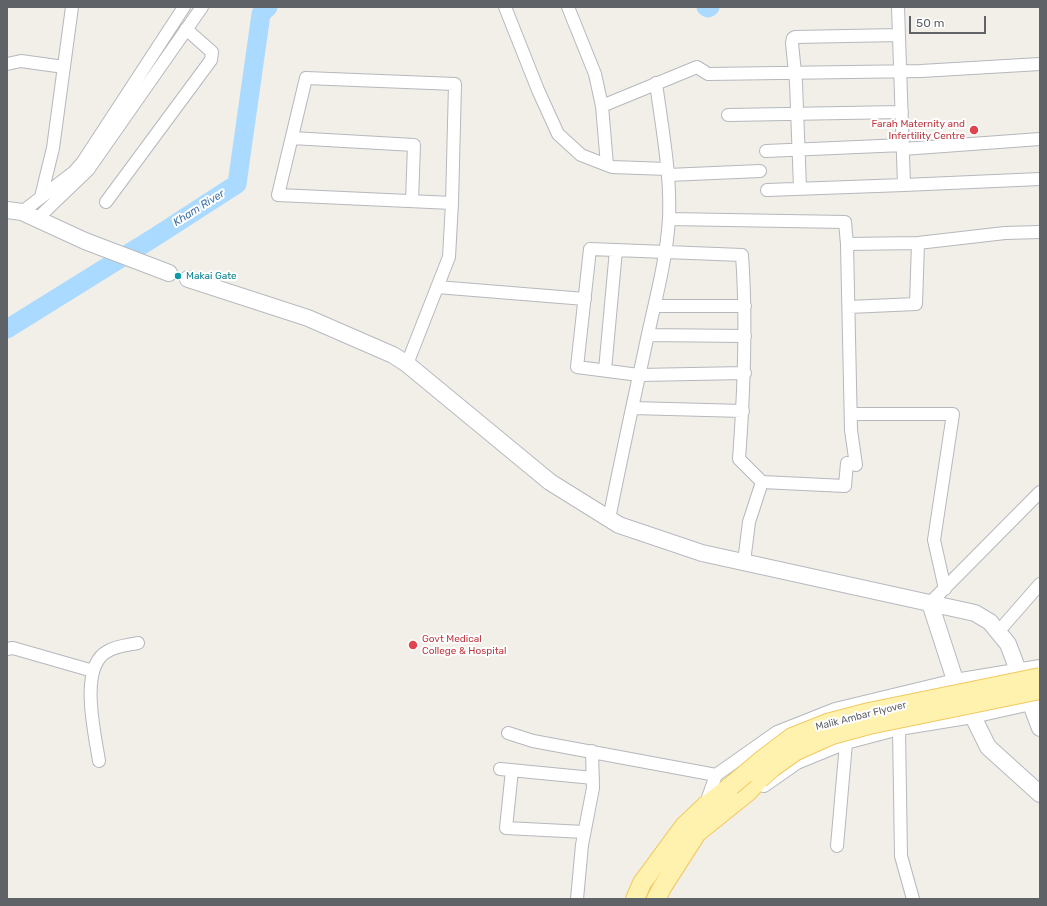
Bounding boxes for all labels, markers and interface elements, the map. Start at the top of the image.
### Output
scale bar [911,8,988,34]
text: 50 m [916,16,944,30]
place label: Farah Maternity and Infertility Centre [872,118,965,142]
marker: Farah Maternity and Infertility Centre [968,124,980,136]
water label: Kham River [171,187,227,229]
place label: Makai Gate [186,270,237,282]
marker: Makai Gate [173,271,183,281]
place label: Govt Medical College & Hospital [422,633,506,656]
marker: Govt Medical College & Hospital [407,639,419,651]
street label: Malik Ambar Flyover [814,699,908,733]

